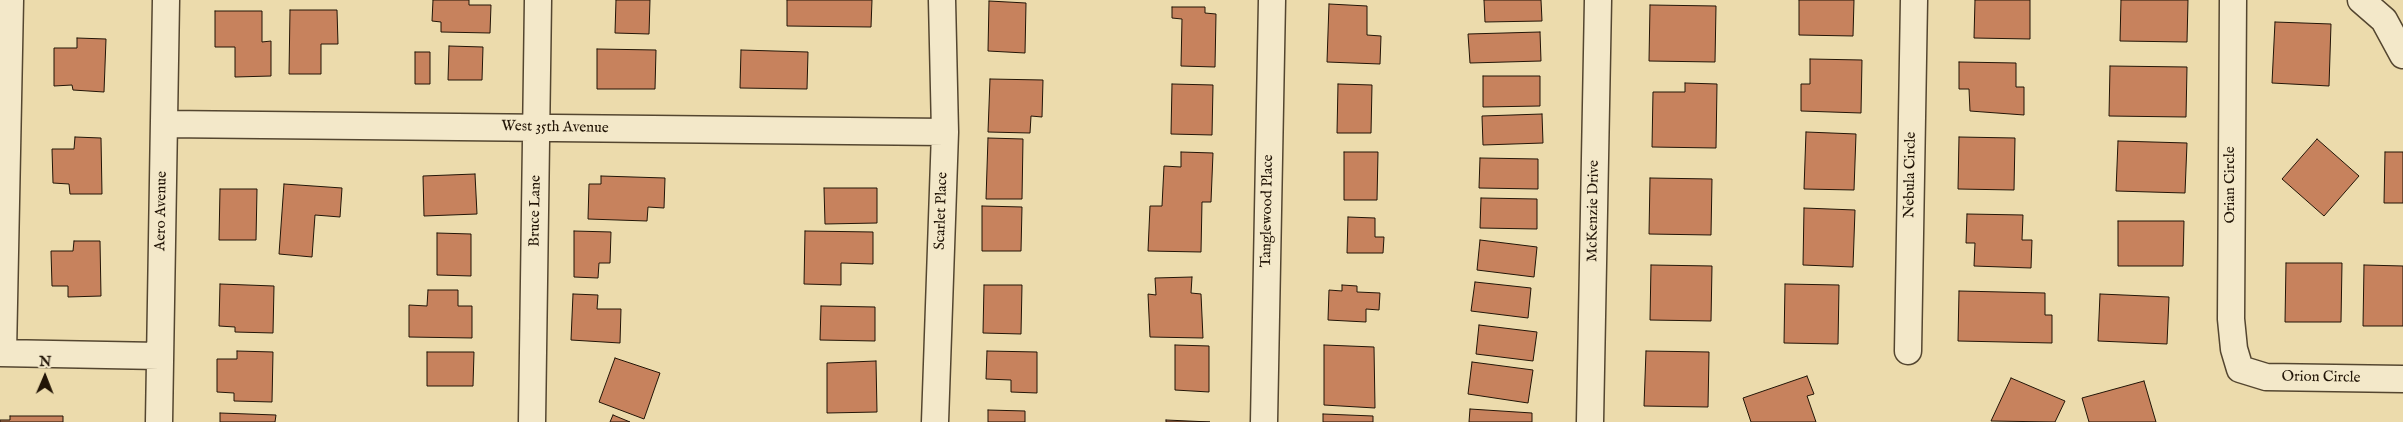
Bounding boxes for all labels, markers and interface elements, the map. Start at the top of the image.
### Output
street label: West 35th Avenue [501,118,609,138]
street label: Nebula Circle [1901,132,1921,218]
street label: Orian Circle [2222,146,2240,224]
street label: Tanglewood Place [1258,154,1278,268]
street label: McKenzie Drive [1584,160,1604,262]
street label: Aero Avenue [152,171,172,251]
street label: Scarlet Place [932,172,952,250]
street label: Bruce Lane [526,175,546,247]
north arrow [20,352,70,402]
text: N [39,353,51,371]
street label: Orion Circle [2281,368,2361,388]

